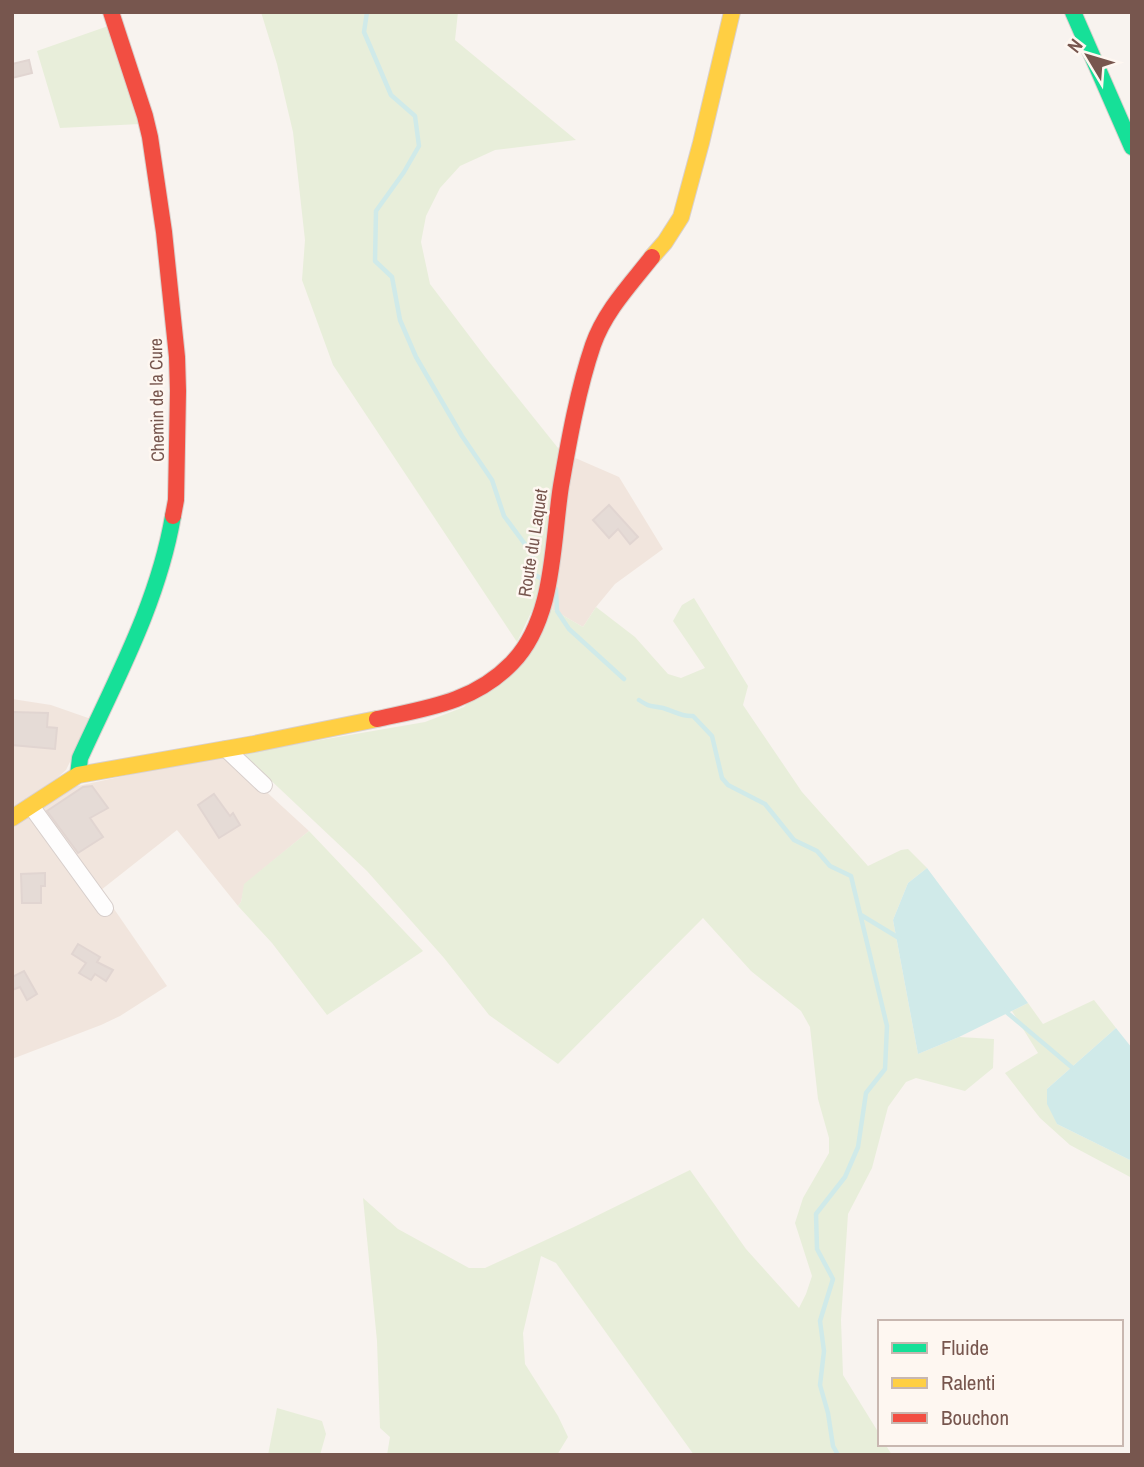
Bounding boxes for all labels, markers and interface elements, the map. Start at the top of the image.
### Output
north arrow [1053,21,1123,91]
text: N [1061,33,1088,58]
street label: Chemin de la Cure [143,338,170,462]
street label: Route du Laquet [512,487,553,599]
legend [878,1320,1123,1446]
text: Fluide [941,1333,989,1362]
text: Ralenti [941,1368,996,1397]
text: Bouchon [941,1403,1009,1432]

